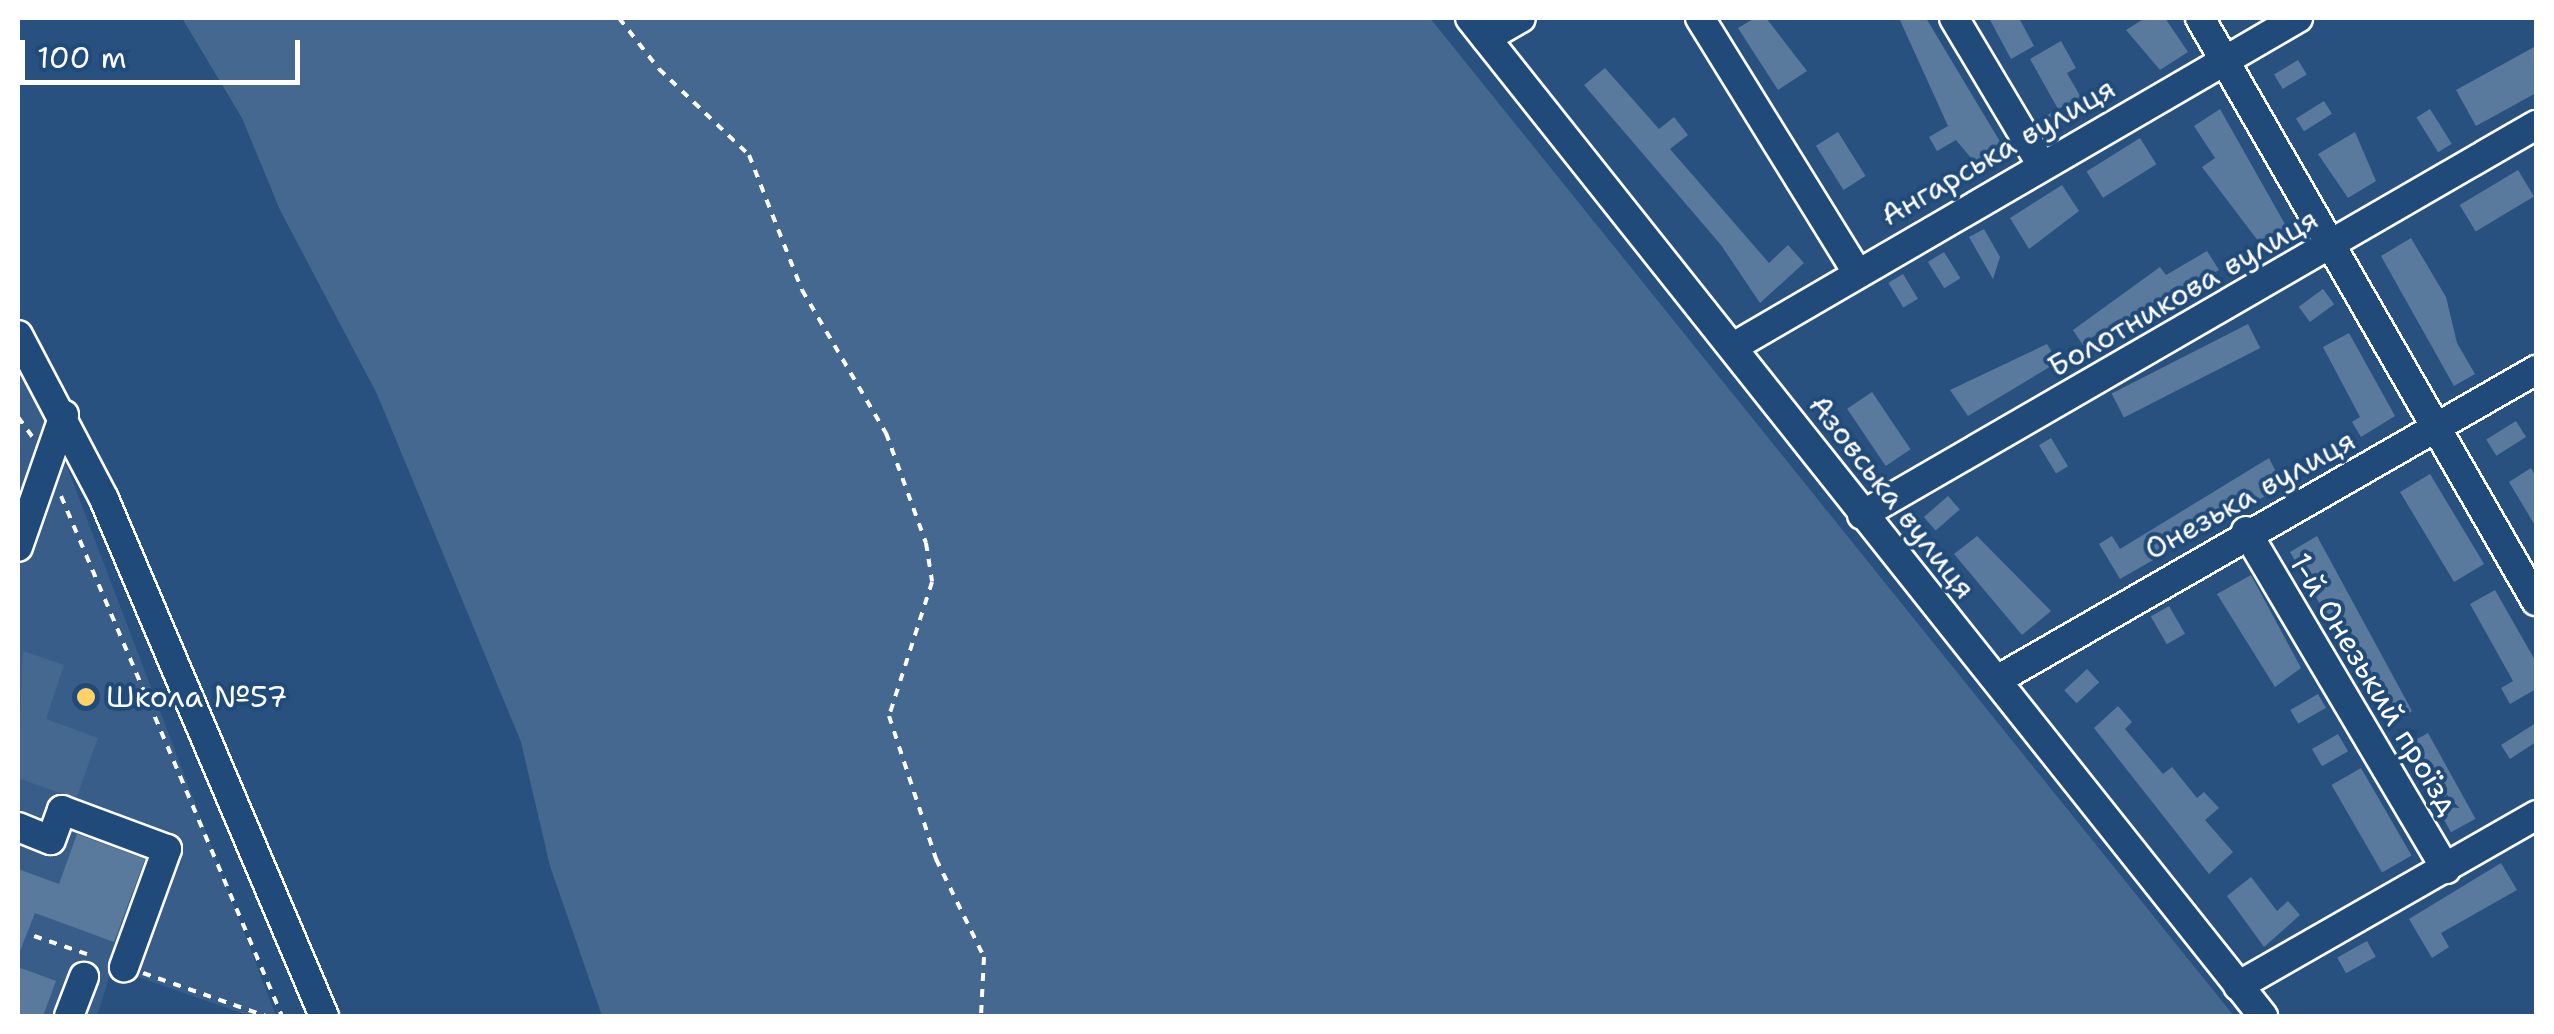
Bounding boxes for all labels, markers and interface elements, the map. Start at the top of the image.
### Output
scale bar [25,20,305,82]
text: 100 m [37,37,127,78]
street label: Ангарська вулиця [1874,70,2122,234]
street label: Болотникова вулиця [2042,201,2324,385]
street label: Азовська вулиця [1801,388,1983,606]
street label: Онезька вулиця [2138,422,2362,568]
street label: 1-й Онезький проїзд [2282,547,2466,821]
place label: Школа №57 [106,679,288,715]
marker: Школа №57 [75,686,97,708]

